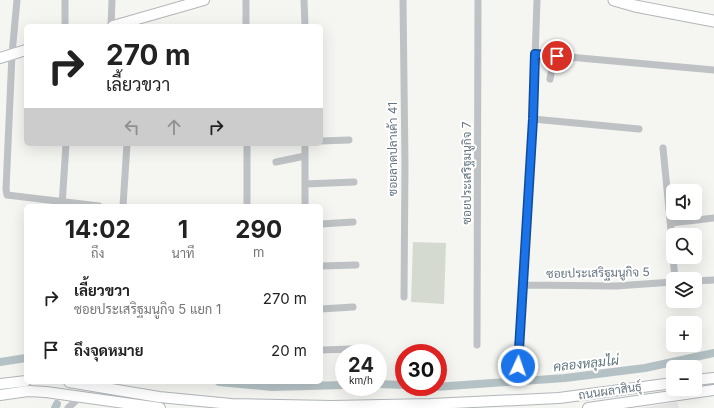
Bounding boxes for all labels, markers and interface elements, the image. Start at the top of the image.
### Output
text: 270 m [106,38,191,72]
pin [540,39,574,73]
icon: right [40,40,92,92]
icon: arrive [546,45,568,67]
text: เลี้ยวขวา [106,74,170,95]
street label: ซอยลาดปลาเค้า 41 [385,102,400,196]
icon: left [121,116,143,138]
icon: ahead [163,116,185,138]
icon: right [205,116,227,138]
street label: ซอยประเสริฐมนูกิจ 7 [459,121,475,225]
map controls [666,184,702,396]
button: sound [666,184,702,220]
text: 14:02 [65,215,131,244]
text: 1 [178,215,188,244]
text: 290 [235,215,282,244]
button: search [666,228,702,264]
text: m [253,244,264,260]
text: ถึง [91,245,104,261]
text: นาที [171,245,195,261]
street label: ซอยประเสริฐมนูกิจ 5 [546,264,650,282]
button: layers [666,272,702,308]
text: เลี้ยวขวา [74,281,130,300]
icon: right [40,287,62,309]
text: 270 m [263,289,307,308]
text: ซอยประเสริฐมนูกิจ 5 แยก 1 [74,301,221,317]
button: + [666,316,702,352]
icon: arrive [40,339,62,361]
text: ถึงจุดหมาย [74,341,144,360]
text: 20 m [271,341,307,360]
speed limit sign: 30 [395,344,447,396]
position arrow [497,345,539,387]
water label: คลองหลุมไผ่ [552,351,621,376]
text: 24 [348,353,374,377]
button: − [666,360,702,396]
text: km/h [349,374,373,386]
street label: ถนนผลาสินธุ์ [577,379,643,404]

